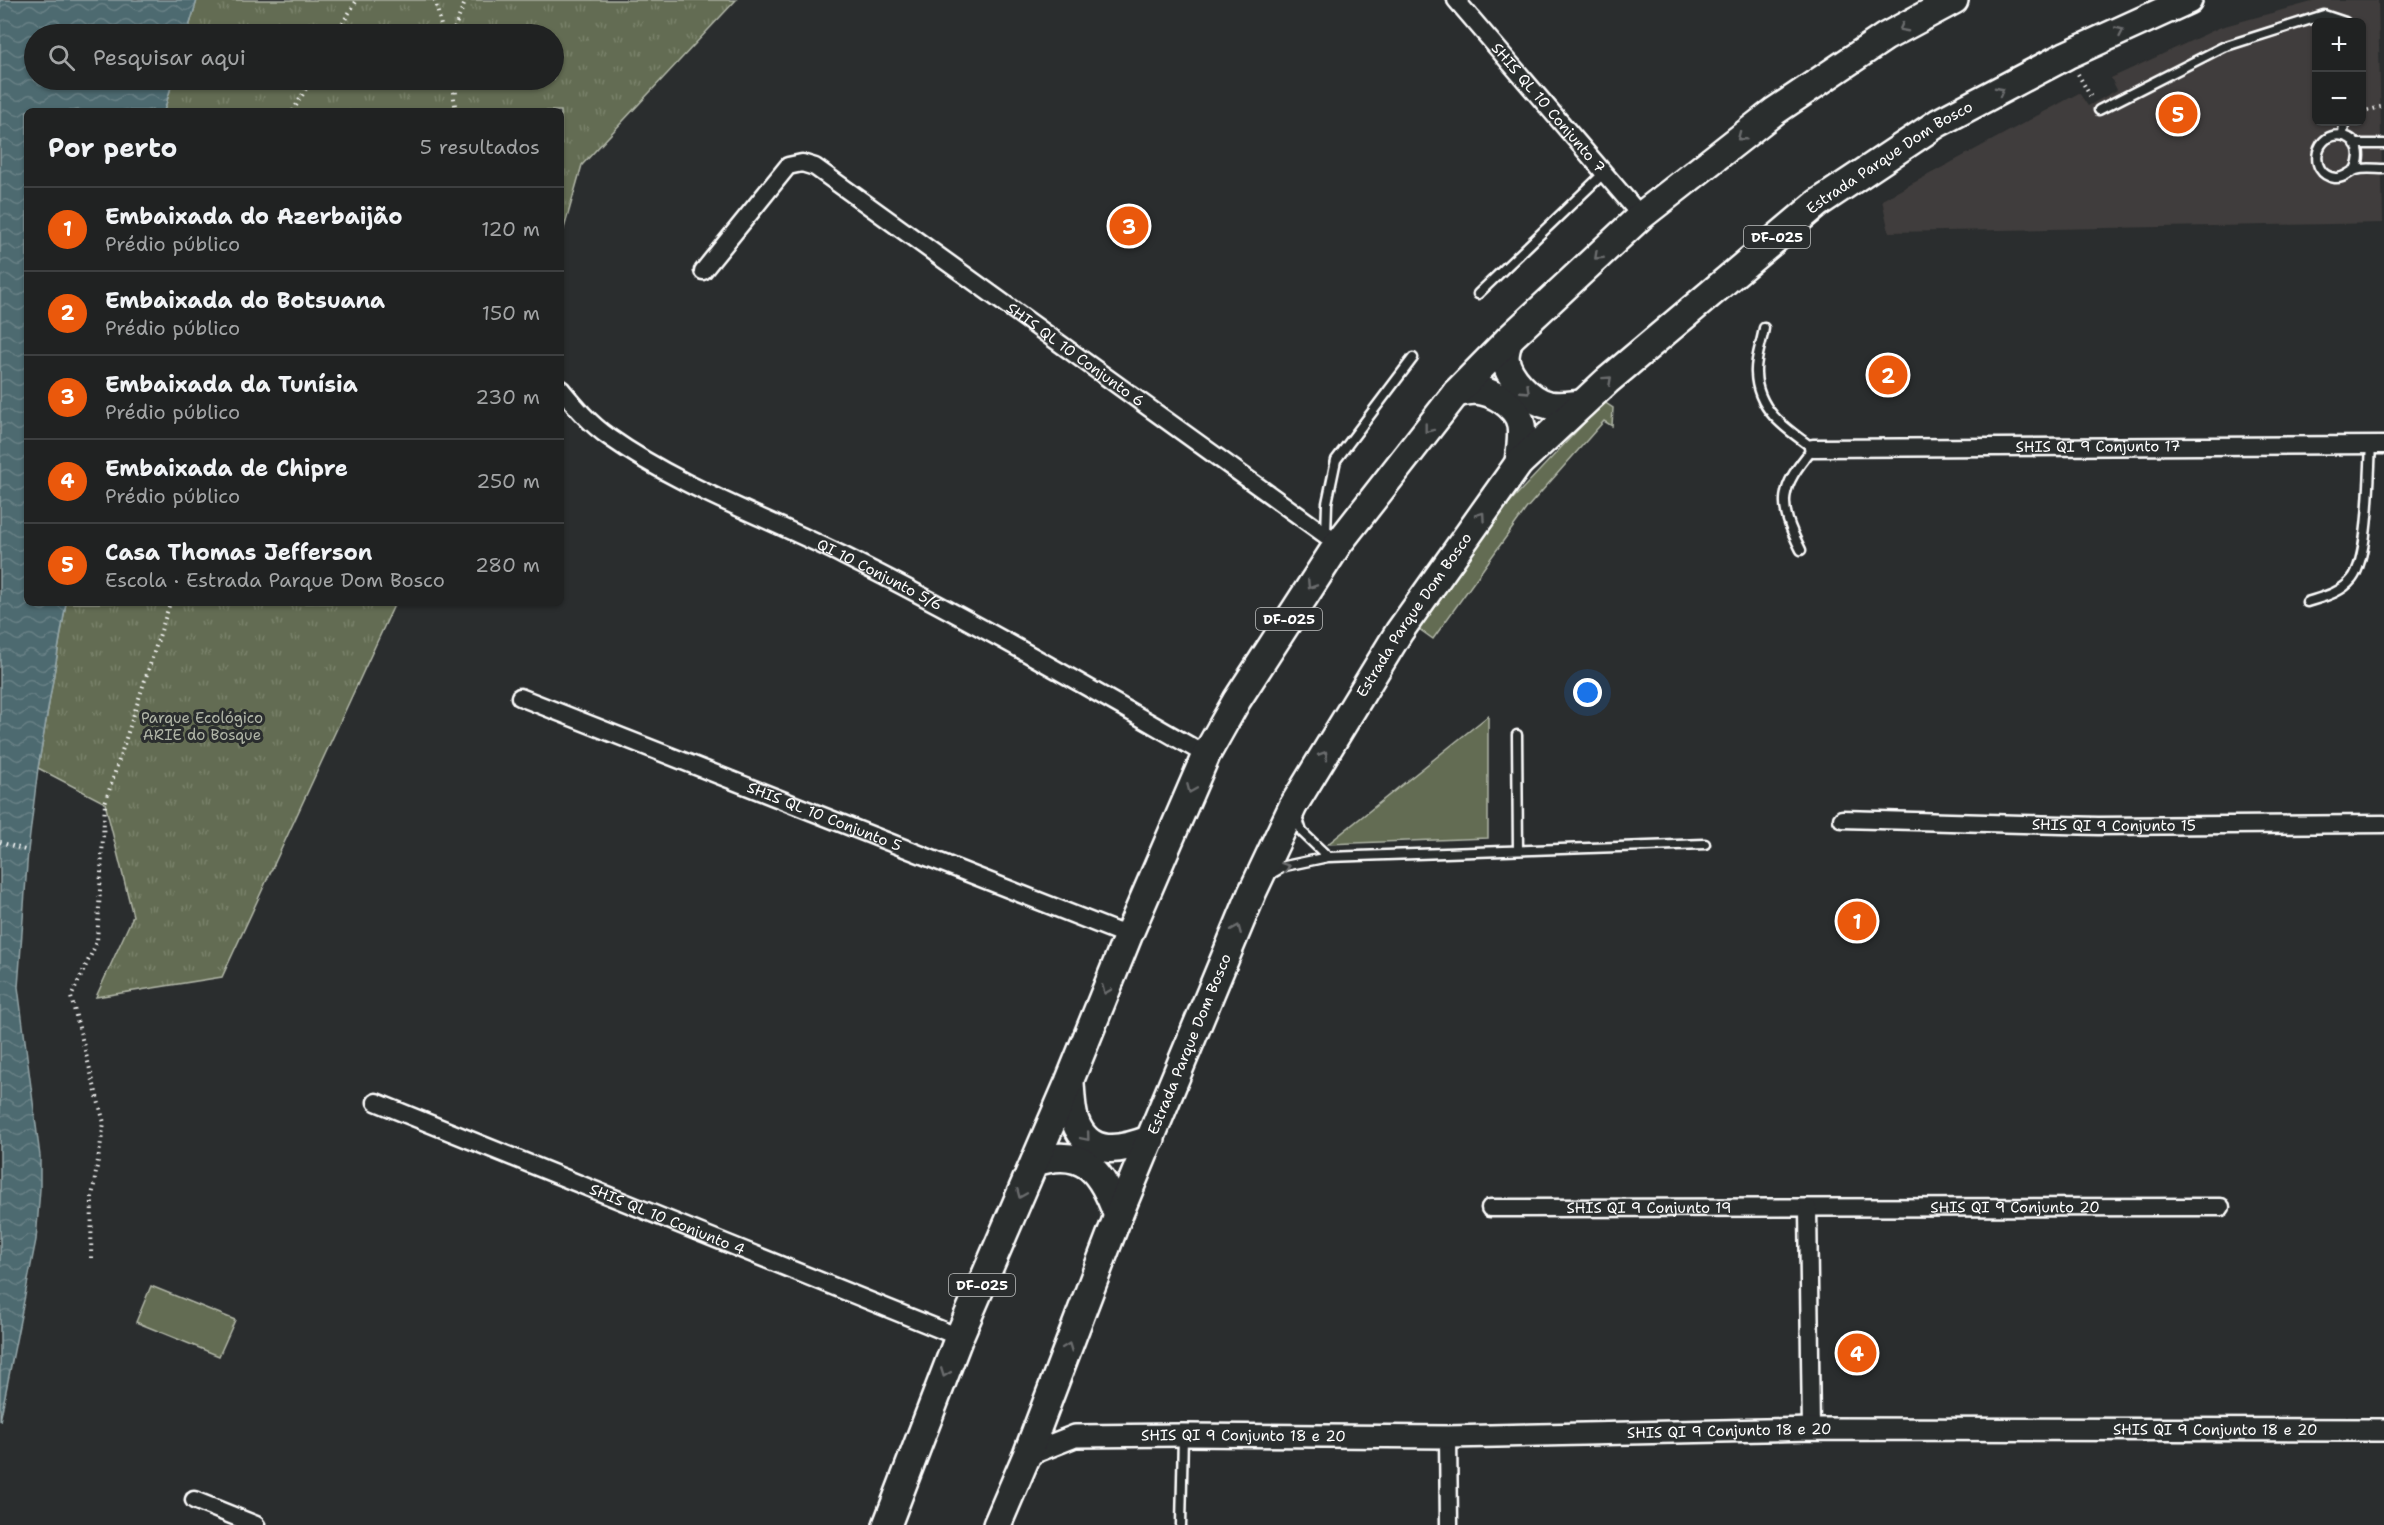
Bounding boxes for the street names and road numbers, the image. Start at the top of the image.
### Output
street label: SHIS QL 10 Conjunto 7 [1487,38,1610,177]
street label: Estrada Parque Dom Bosco [1802,97,1976,219]
road number: DF-025 [1744,226,1810,248]
street label: SHIS QL 10 Conjunto 6 [1002,298,1148,411]
street label: SHIS QI 9 Conjunto 17 [2016,436,2180,457]
street label: Estrada Parque Dom Bosco [1352,529,1476,701]
street label: QI 10 Conjunto 5/6 [814,534,946,615]
road number: DF-025 [1256,608,1322,630]
street label: SHIS QL 10 Conjunto 5 [744,777,904,856]
street label: SHIS QI 9 Conjunto 15 [2032,814,2196,836]
street label: Estrada Parque Dom Bosco [1143,951,1236,1138]
street label: SHIS QL 10 Conjunto 4 [587,1179,748,1260]
street label: SHIS QI 9 Conjunto 20 [1930,1197,2100,1217]
street label: SHIS QI 9 Conjunto 19 [1566,1198,1732,1218]
road number: DF-025 [949,1274,1015,1296]
street label: SHIS QI 9 Conjunto 18 e 20 [1627,1419,1832,1443]
street label: SHIS QI 9 Conjunto 18 e 20 [2113,1420,2318,1440]
street label: SHIS QI 9 Conjunto 18 e 20 [1141,1425,1346,1446]

